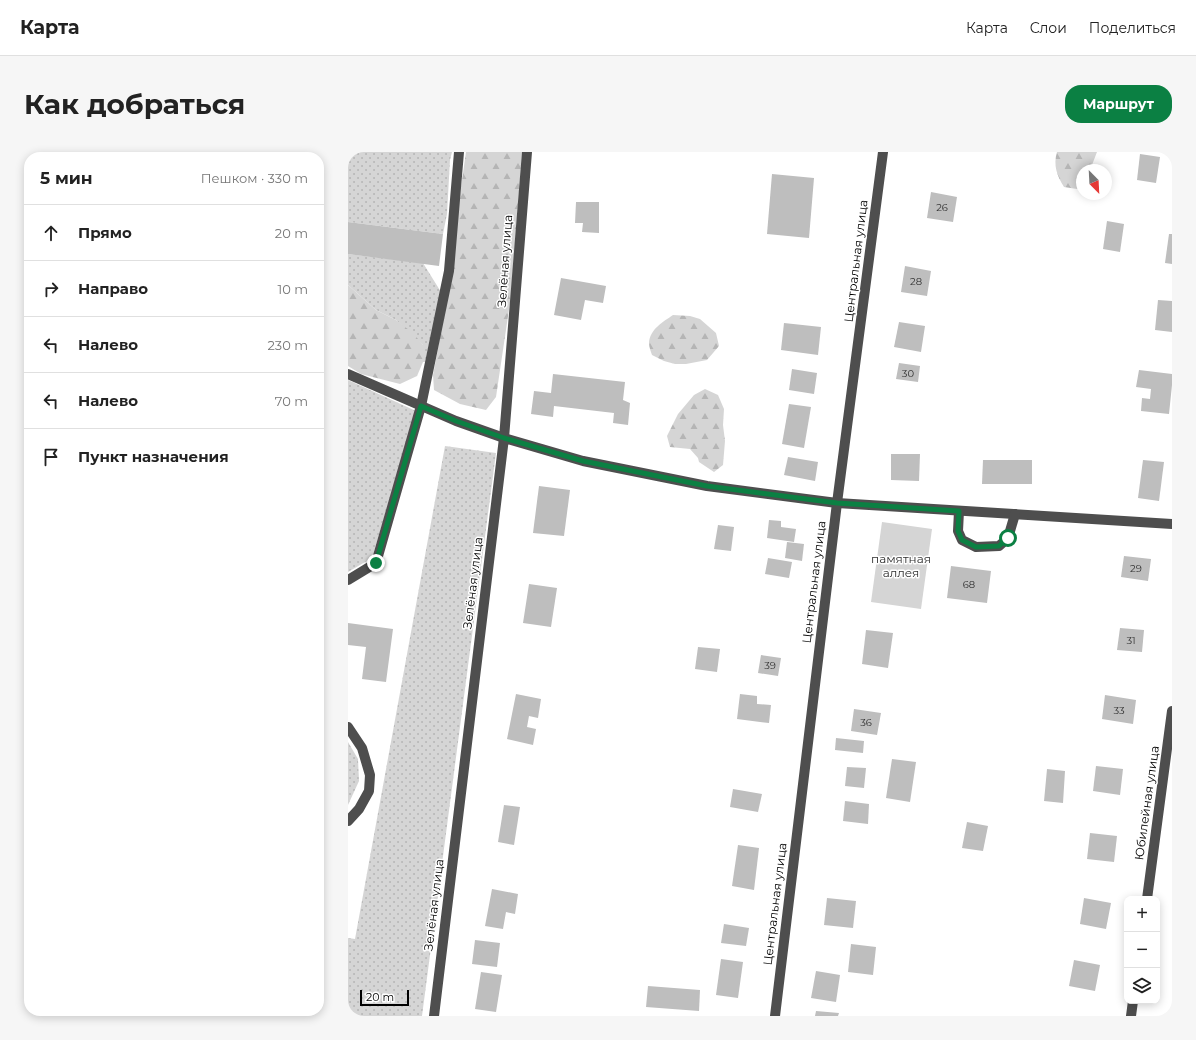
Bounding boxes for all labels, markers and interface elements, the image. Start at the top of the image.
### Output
text: Карта [20,16,80,39]
text: Карта [966,19,1008,37]
text: Слои [1030,19,1067,37]
text: Поделиться [1089,19,1176,37]
button: Маршрут [1065,85,1172,123]
text: Как добраться [24,87,245,121]
north arrow [1076,164,1112,200]
text: 5 мин [40,168,93,188]
text: Пешком · 330 m [201,170,308,186]
street label: Центральная улица [841,199,870,323]
house number: 26 [936,201,948,214]
street label: Зелёная улица [494,214,515,308]
icon: ahead [40,222,62,244]
text: Прямо [78,223,132,242]
text: 20 m [275,225,308,241]
house number: 28 [910,275,922,288]
icon: right [40,278,62,300]
text: Направо [78,279,148,298]
text: 10 m [278,281,308,297]
icon: left [40,334,62,356]
text: Налево [78,335,138,354]
text: 230 m [267,337,308,353]
house number: 30 [902,367,915,380]
icon: left [40,390,62,412]
text: Налево [78,391,138,410]
text: 70 m [275,393,308,409]
icon: arrive [40,446,62,468]
text: Пункт назначения [78,447,229,466]
street label: Центральная улица [799,520,828,644]
route start [999,529,1017,547]
street label: Зелёная улица [459,536,486,630]
park label: памятная аллея [871,551,931,580]
route end [367,554,385,572]
house number: 29 [1130,562,1142,575]
house number: 68 [963,578,975,591]
house number: 31 [1126,634,1136,647]
house number: 39 [764,659,776,672]
house number: 33 [1113,704,1125,717]
house number: 36 [860,716,872,729]
street label: Юбилейная улица [1131,745,1162,861]
street label: Центральная улица [760,842,789,966]
street label: Зелёная улица [420,858,447,952]
map controls [1124,896,1160,1004]
button: + [1124,896,1160,932]
button: − [1124,932,1160,968]
button: layers [1124,968,1160,1004]
scale bar [360,988,409,1007]
text: 20 m [366,990,394,1004]

